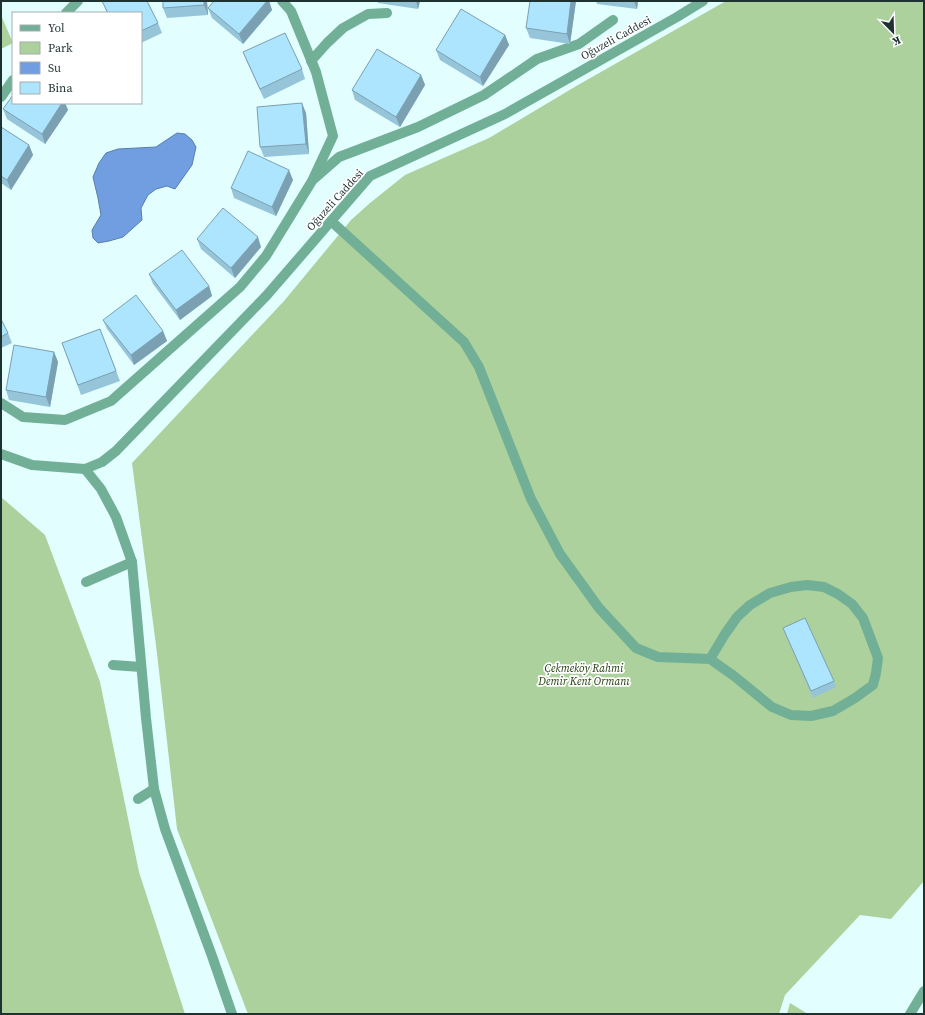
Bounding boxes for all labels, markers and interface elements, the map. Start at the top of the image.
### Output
legend [12,12,142,104]
street label: Oğuzeli Caddesi [578,12,654,64]
north arrow [873,12,913,52]
text: Yol [48,20,65,36]
text: K [890,32,903,49]
text: Park [48,40,73,56]
text: Su [48,60,61,76]
text: Bina [48,80,73,96]
street label: Oğuzeli Caddesi [303,166,367,234]
park label: Çekmeköy Rahmi Demir Kent Ormanı [537,661,630,689]

